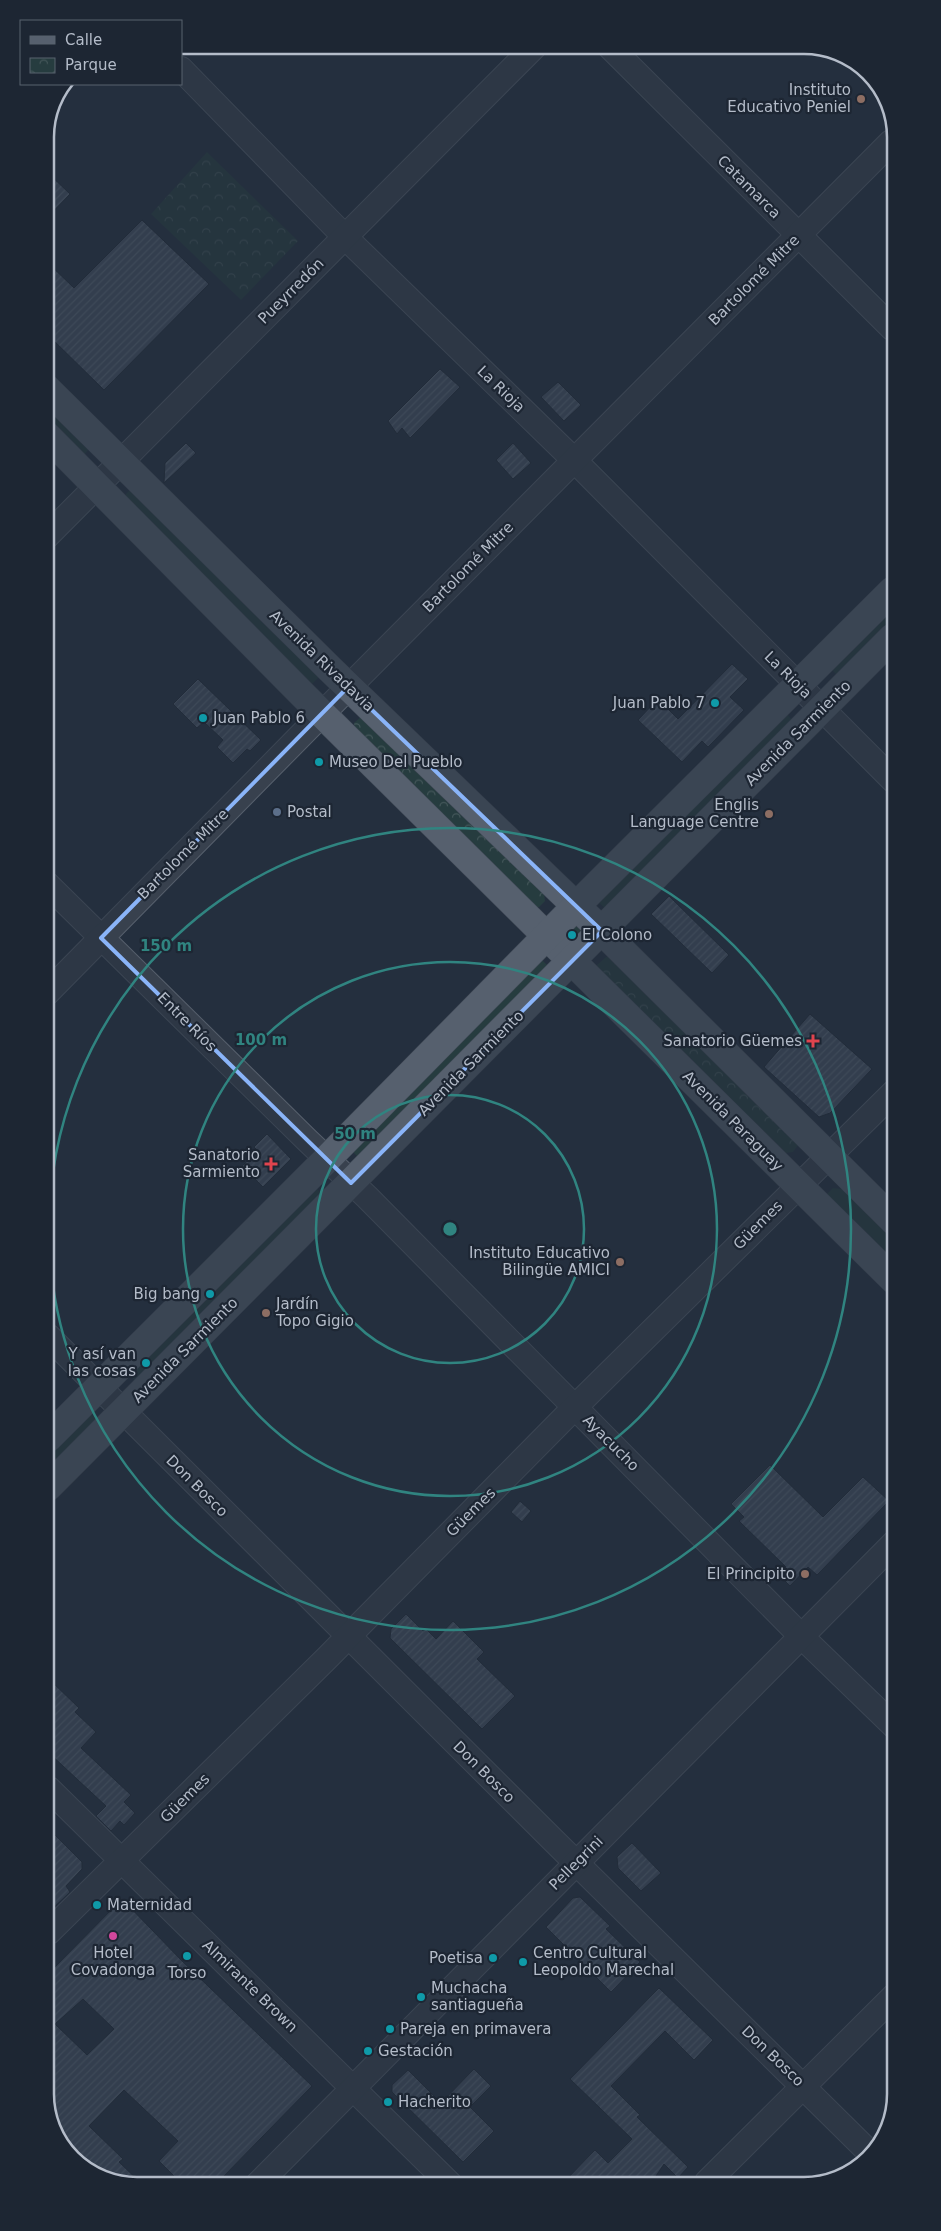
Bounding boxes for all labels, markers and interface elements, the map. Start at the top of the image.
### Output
legend [20,20,182,85]
text: Calle [65,31,102,49]
text: Parque [65,56,117,74]
place label: Instituto Educativo Peniel [727,81,851,116]
marker: Instituto Educativo Peniel [855,93,867,105]
street label: Catamarca [714,152,784,222]
street label: Bartolomé Mitre [705,231,803,329]
street label: Pueyrredón [254,254,328,328]
street label: La Rioja [473,362,529,416]
street label: Bartolomé Mitre [419,518,517,616]
street label: Avenida Rivadavia [266,607,378,715]
street label: La Rioja [761,648,815,702]
street label: Avenida Sarmiento [741,676,855,790]
place label: Juan Pablo 7 [612,694,705,712]
marker: Juan Pablo 7 [709,697,721,709]
place label: Juan Pablo 6 [212,709,305,727]
marker: Juan Pablo 6 [197,712,209,724]
place label: Museo Del Pueblo [329,753,463,771]
marker: Museo Del Pueblo [313,756,325,768]
place label: Englis Language Centre [630,796,759,831]
place label: Postal [287,803,332,821]
street label: Bartolomé Mitre [134,805,232,903]
marker: Postal [271,806,283,818]
marker: Englis Language Centre [763,808,775,820]
place label: El Colono [582,926,652,944]
marker: El Colono [566,929,578,941]
text: 150 m [140,937,192,955]
street label: Entre Ríos [154,989,220,1055]
street label: Avenida Sarmiento [414,1006,528,1120]
text: 100 m [235,1031,287,1049]
place label: Sanatorio Güemes [663,1032,802,1050]
marker: Sanatorio Güemes [806,1034,820,1048]
street label: Avenida Paraguay [679,1067,787,1175]
text: 50 m [334,1125,376,1143]
place label: Sanatorio Sarmiento [183,1146,260,1181]
marker: Sanatorio Sarmiento [264,1157,278,1171]
street label: Güemes [730,1197,786,1253]
centre of rings [441,1220,459,1238]
place label: Instituto Educativo Bilingüe AMICI [469,1244,610,1279]
marker: Instituto Educativo Bilingüe AMICI [614,1256,626,1268]
place label: Big bang [134,1285,200,1303]
marker: Big bang [204,1288,216,1300]
street label: Avenida Sarmiento [128,1293,242,1407]
place label: Jardín Topo Gigio [275,1295,354,1330]
marker: Jardín Topo Gigio [260,1307,272,1319]
place label: Y así van las cosas [68,1345,136,1380]
marker: Y así van las cosas [140,1357,152,1369]
street label: Ayacucho [579,1411,643,1475]
street label: Don Bosco [162,1451,232,1521]
street label: Güemes [443,1484,499,1540]
place label: El Principito [707,1565,795,1583]
marker: El Principito [799,1568,811,1580]
street label: Don Bosco [449,1737,519,1807]
street label: Güemes [157,1770,213,1826]
street label: Pellegrini [545,1832,607,1894]
place label: Maternidad [107,1896,192,1914]
marker: Maternidad [91,1899,103,1911]
marker: Hotel Covadonga [107,1930,119,1942]
street label: Almirante Brown [199,1936,301,2036]
place label: Hotel Covadonga [71,1944,155,1979]
place label: Centro Cultural Leopoldo Marechal [533,1944,674,1979]
place label: Poetisa [429,1949,483,1967]
marker: Torso [181,1950,193,1962]
marker: Poetisa [487,1952,499,1964]
marker: Centro Cultural Leopoldo Marechal [517,1956,529,1968]
place label: Torso [167,1964,206,1982]
place label: Muchacha santiagueña [431,1979,524,2014]
marker: Muchacha santiagueña [415,1991,427,2003]
place label: Pareja en primavera [400,2020,551,2038]
street label: Don Bosco [738,2022,808,2090]
marker: Pareja en primavera [384,2023,396,2035]
place label: Gestación [378,2042,453,2060]
marker: Gestación [362,2045,374,2057]
place label: Hacherito [398,2093,471,2111]
marker: Hacherito [382,2096,394,2108]

